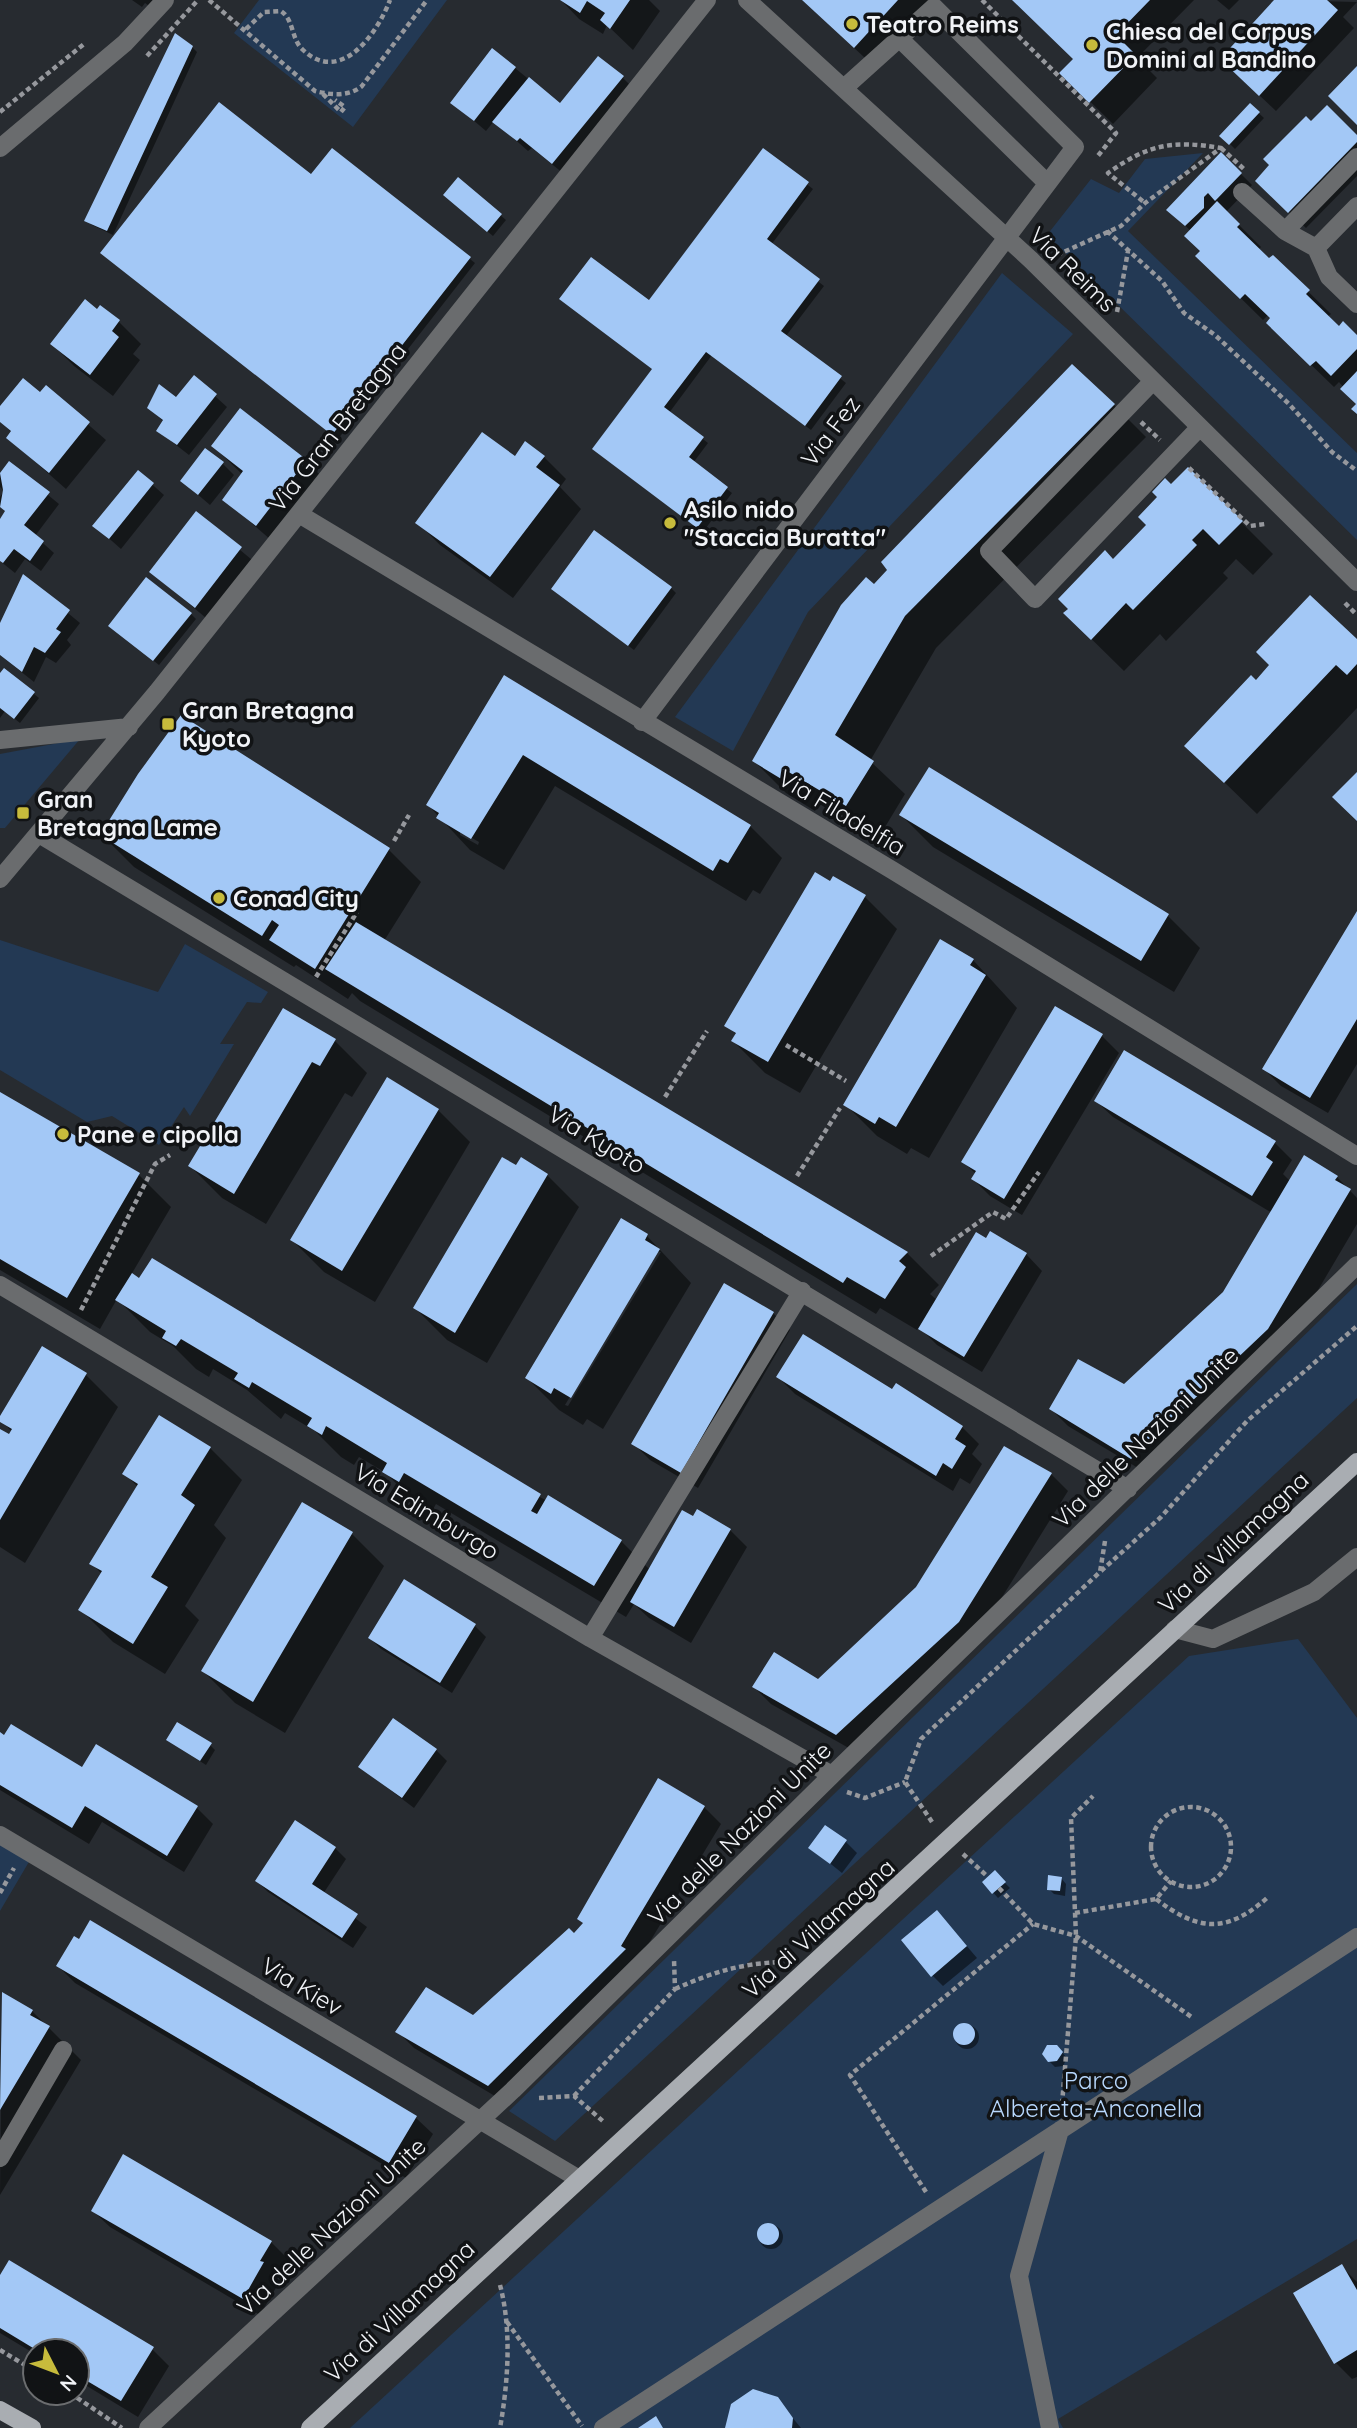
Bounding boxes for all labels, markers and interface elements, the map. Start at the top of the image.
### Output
place label: Teatro Reims [866,9,1019,39]
marker: Teatro Reims [844,16,860,32]
place label: Chiesa del Corpus Domini al Bandino [1106,16,1316,74]
marker: Chiesa del Corpus Domini al Bandino [1084,37,1100,53]
street label: Via Reims [1023,220,1123,318]
street label: Via Gran Bretagna [262,336,412,518]
street label: Via Fez [794,390,866,472]
place label: Asilo nido "Staccia Buratta" [684,494,886,552]
marker: Asilo nido "Staccia Buratta" [662,515,678,531]
place label: Gran Bretagna Kyoto [182,695,354,753]
marker: Gran Bretagna Kyoto [160,716,176,732]
street label: Via Filadelfia [773,762,911,862]
place label: Gran Bretagna Lame [37,784,218,842]
marker: Gran Bretagna Lame [15,805,31,821]
place label: Conad City [233,883,359,913]
marker: Conad City [211,890,227,906]
street label: Via Kyoto [543,1098,651,1180]
place label: Pane e cipolla [77,1119,239,1149]
marker: Pane e cipolla [55,1126,71,1142]
street label: Via delle Nazioni Unite [1046,1340,1244,1534]
street label: Via Edimburgo [349,1456,505,1566]
street label: Via di Villamagna [1151,1465,1315,1619]
street label: Via delle Nazioni Unite [641,1735,837,1931]
street label: Via di Villamagna [736,1852,900,2004]
street label: Via Kiev [256,1950,348,2022]
park label: Parco Albereta-Anconella [990,2065,1202,2123]
street label: Via delle Nazioni Unite [230,2131,432,2321]
street label: Via di Villamagna [317,2234,481,2388]
north arrow [21,2337,91,2407]
text: N [55,2370,82,2397]

